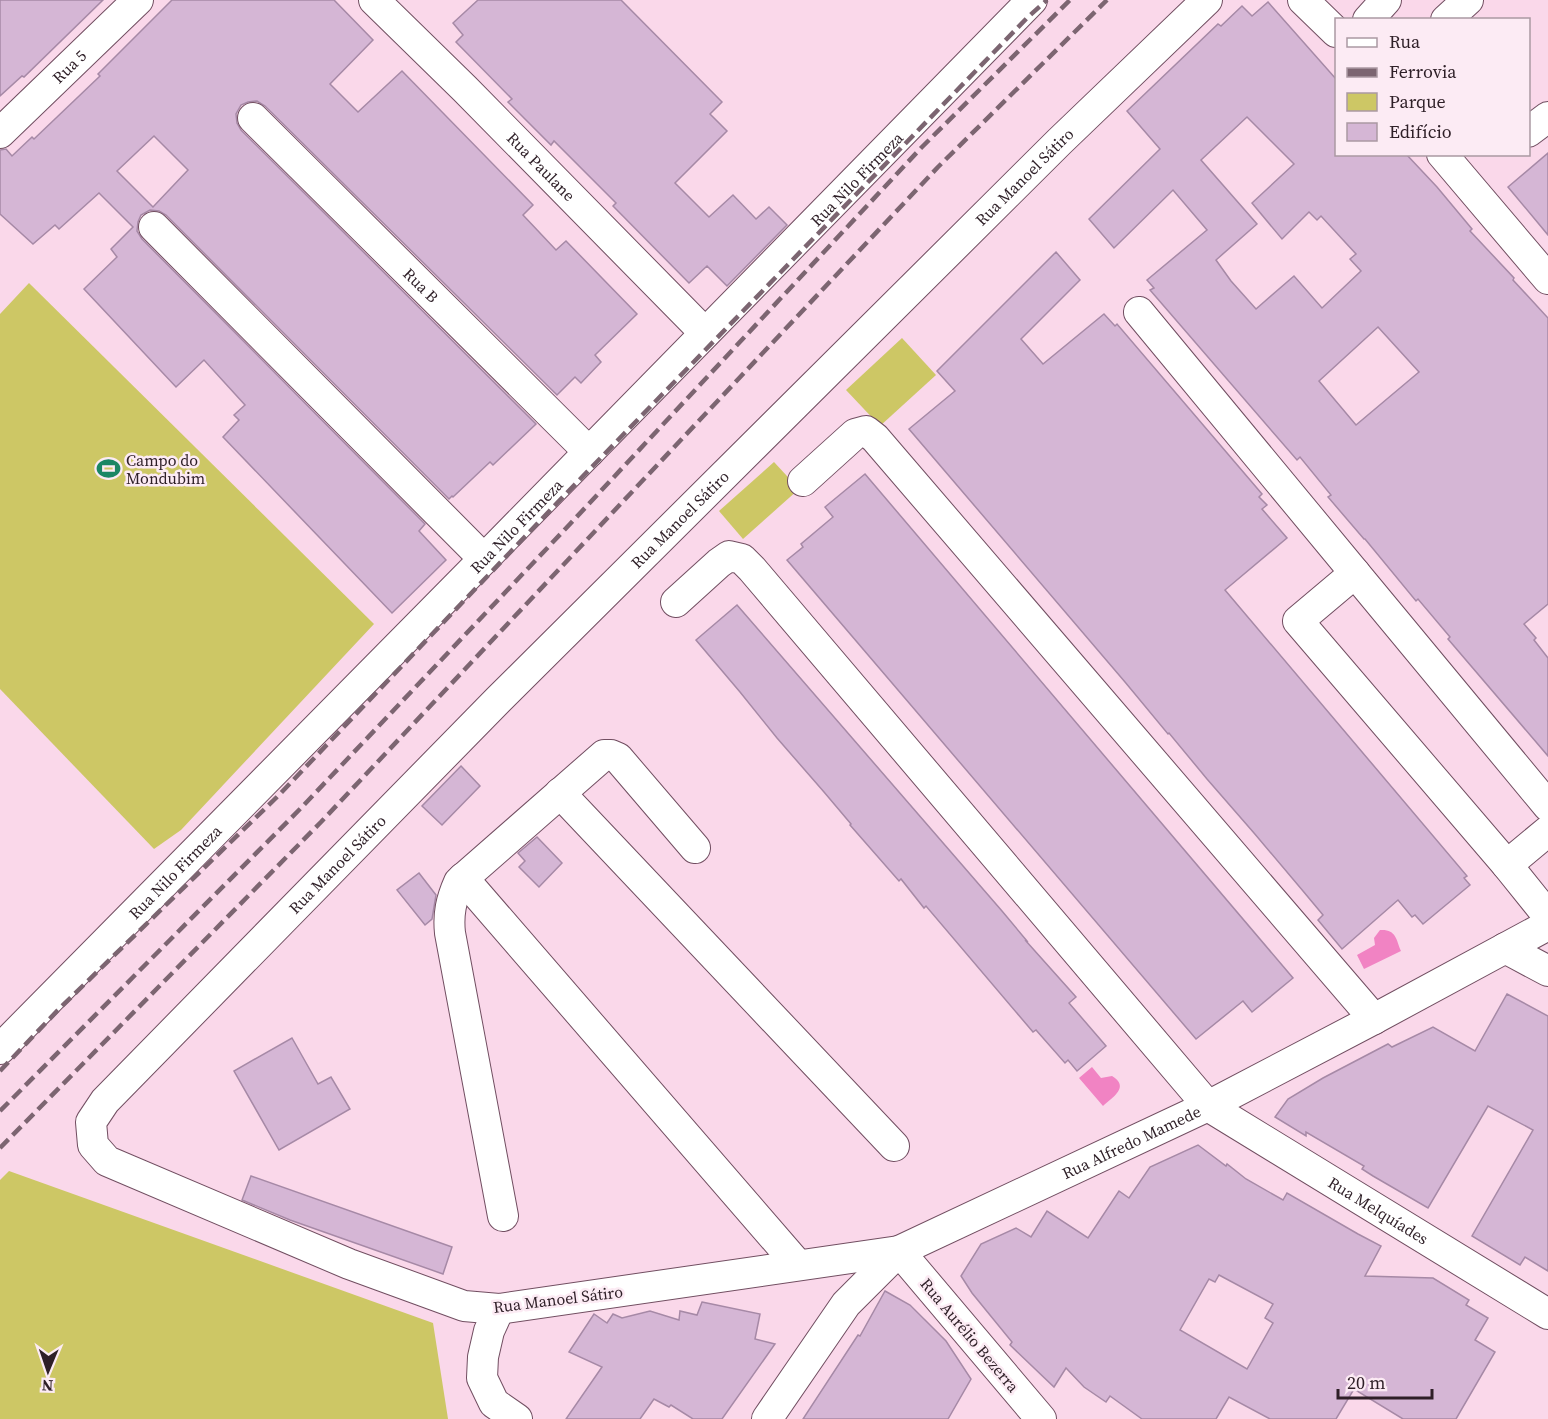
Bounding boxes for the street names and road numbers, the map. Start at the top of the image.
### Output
street label: Rua 5 [47,45,91,88]
street label: Rua Manoel Sátiro [970,123,1078,230]
street label: Rua Nilo Firmeza [805,126,908,231]
street label: Rua Paulane [502,127,580,206]
street label: Rua B [399,263,444,308]
street label: Rua Manoel Sátiro [626,465,734,573]
street label: Rua Nilo Firmeza [465,473,568,578]
street label: Rua Manoel Sátiro [284,810,391,918]
street label: Rua Nilo Firmeza [124,819,227,924]
street label: Rua Alfredo Mamede [1058,1100,1204,1184]
street label: Rua Melquíades [1324,1171,1433,1249]
street label: Rua Aurélio Bezerra [916,1273,1025,1397]
street label: Rua Manoel Sátiro [492,1280,624,1318]

